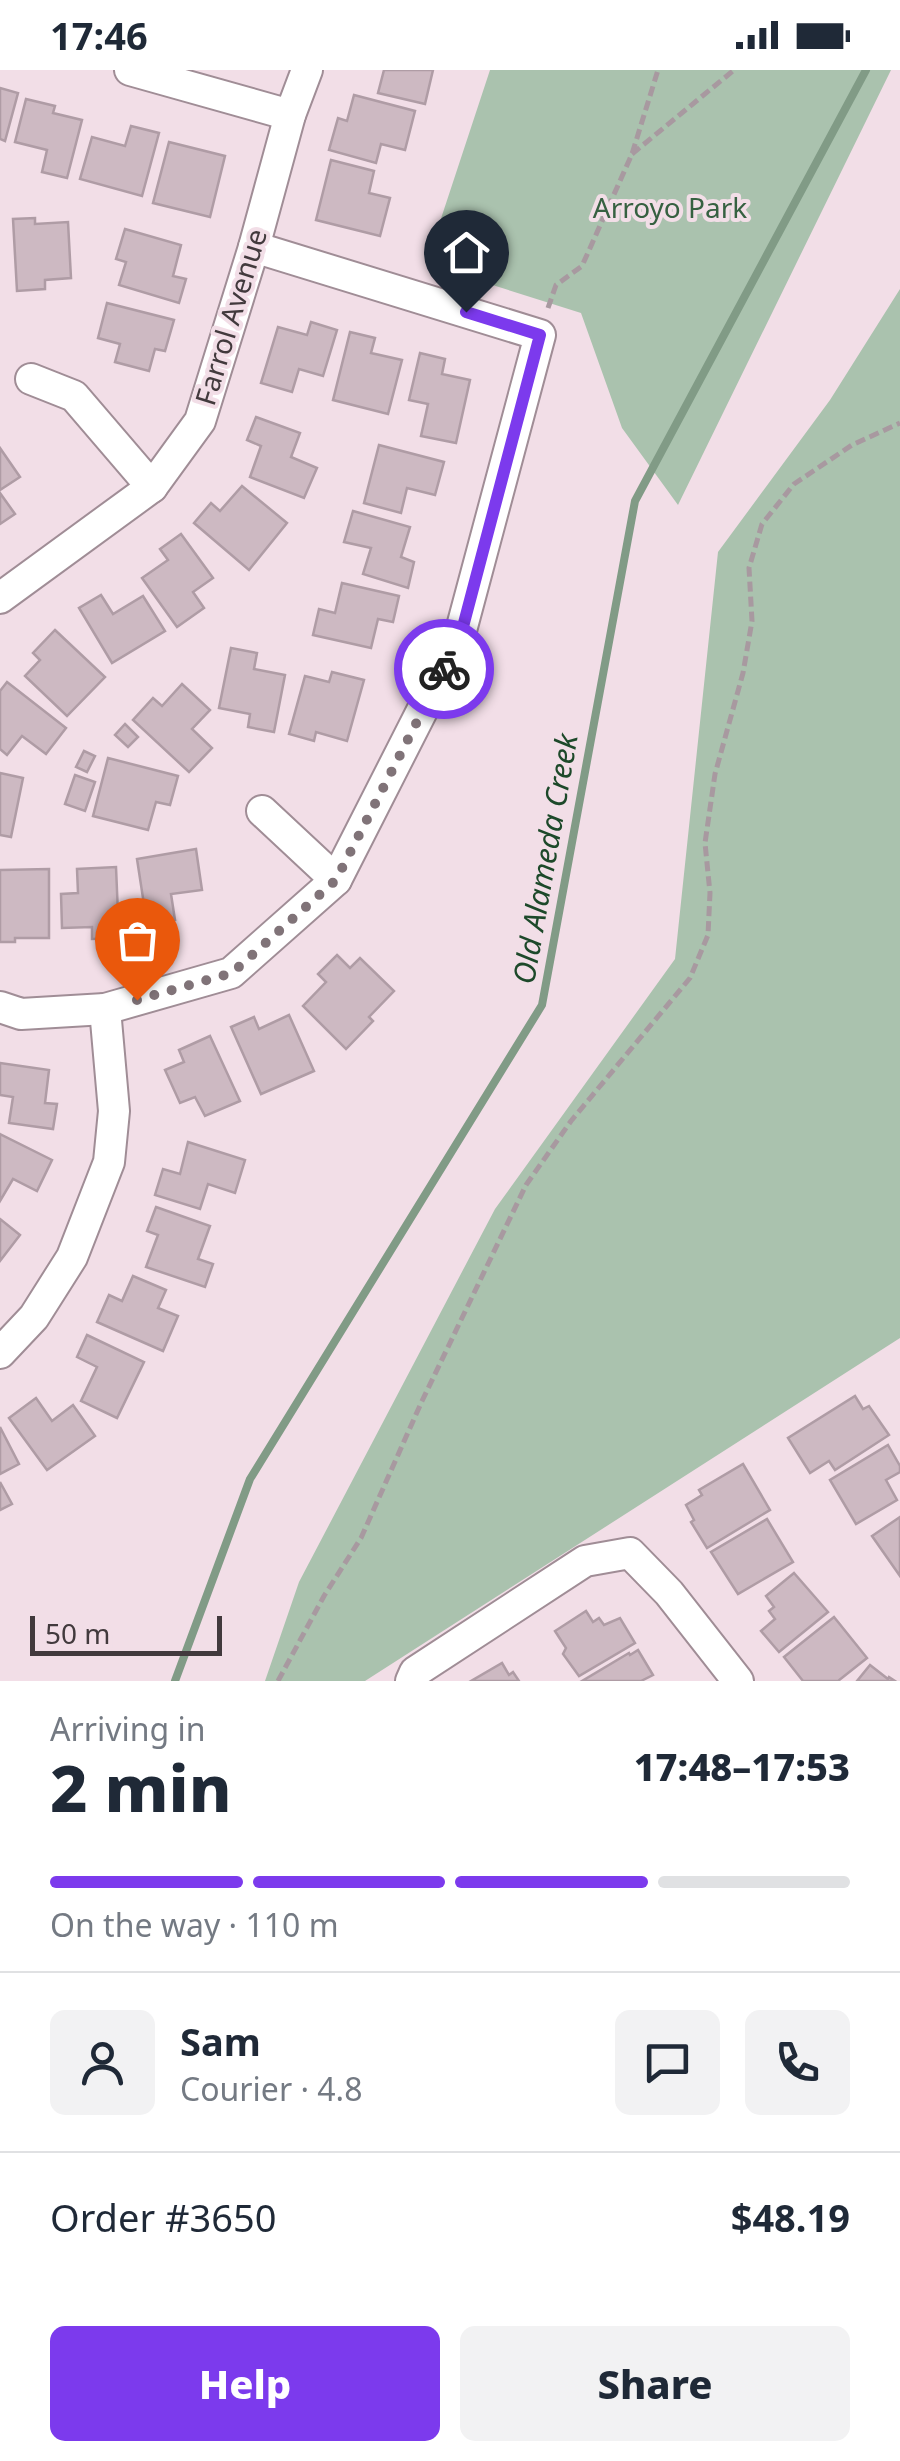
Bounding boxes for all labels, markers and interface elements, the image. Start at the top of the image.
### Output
text: 17:46 [50,9,148,61]
park label: Arroyo Park [593,188,747,226]
pin [424,210,509,313]
street label: Farrol Avenue [185,224,275,410]
icon: home [439,225,494,280]
courier [394,619,494,719]
icon: bike [417,642,472,697]
water label: Old Alameda Creek [502,729,587,987]
pin [95,898,180,1001]
icon: bag [110,913,165,968]
scale bar [30,1611,222,1656]
text: 50 m [45,1614,111,1652]
text: Arriving in [50,1707,205,1750]
text: 17:48–17:53 [634,1740,850,1792]
text: 2 min [50,1743,232,1831]
text: On the way · 110 m [50,1903,339,1946]
button: person [50,2010,155,2115]
button: chat [615,2010,720,2115]
button: phone [745,2010,850,2115]
text: Sam [180,2015,261,2067]
text: Courier · 4.8 [180,2067,363,2110]
text: Order #3650 [50,2191,276,2243]
text: $48.19 [731,2191,850,2243]
button: Help [50,2326,440,2441]
button: Share [460,2326,850,2441]

